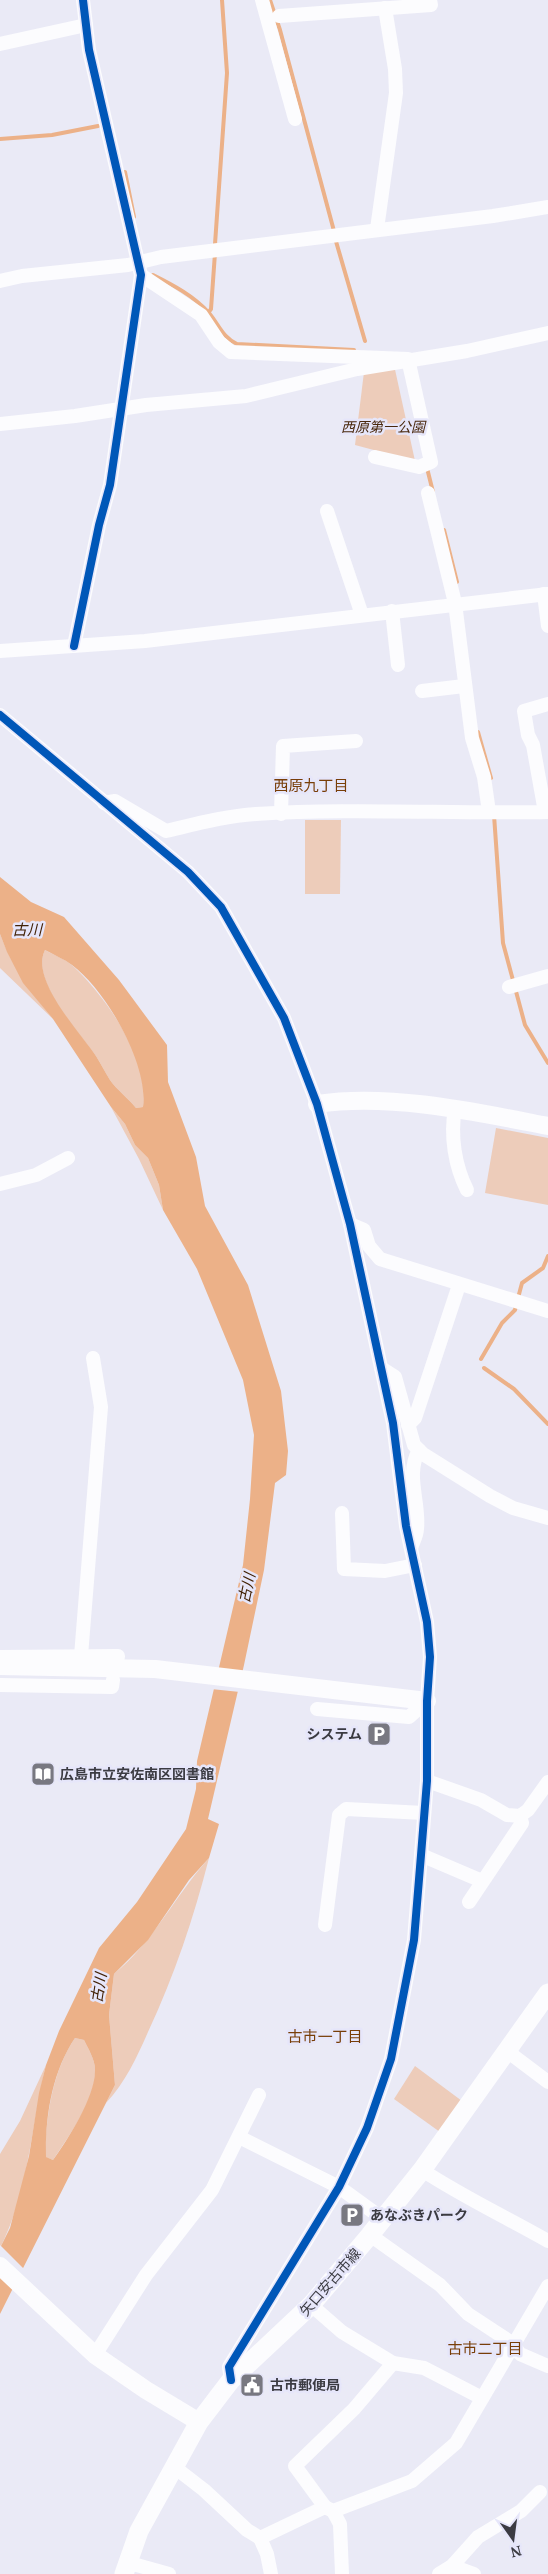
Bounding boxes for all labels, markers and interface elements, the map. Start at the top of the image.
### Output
park label: 西原第一公園 [341,417,427,436]
district label: 西原九丁目 [273,775,349,795]
water label: 古川 [12,919,44,939]
water label: 古川 [233,1569,259,1605]
parking icon: システム [366,1721,392,1747]
place label: システム [306,1724,362,1743]
library icon: 広島市立安佐南区図書館 [30,1761,56,1787]
place label: 広島市立安佐南区図書館 [60,1764,214,1783]
water label: 古川 [86,1969,111,2004]
district label: 古市一丁目 [287,2026,363,2046]
parking icon: あなぶきパーク [339,2202,365,2228]
place label: あなぶきパーク [370,2205,468,2224]
street label: 矢口安古市線 [295,2244,364,2320]
district label: 古市二丁目 [447,2338,523,2358]
public building icon: 古市郵便局 [239,2372,265,2398]
place label: 古市郵便局 [270,2375,340,2394]
north arrow [488,2514,538,2564]
text: N [508,2542,524,2563]

